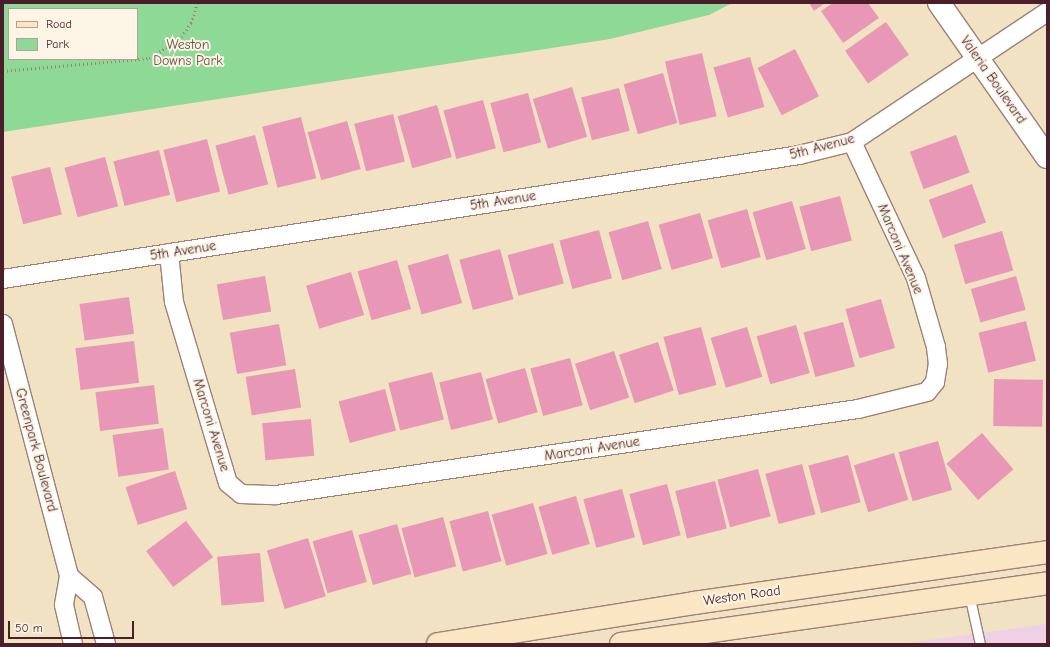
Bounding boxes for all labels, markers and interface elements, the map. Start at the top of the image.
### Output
legend [8,8,138,60]
text: Road [46,17,72,31]
street label: Valeria Boulevard [956,33,1030,127]
text: Park [46,37,69,51]
park label: Weston Downs Park [153,37,223,70]
street label: 5th Avenue [788,130,856,164]
street label: 5th Avenue [469,188,537,214]
street label: Marconi Avenue [873,201,927,297]
street label: 5th Avenue [149,238,217,264]
street label: Marconi Avenue [189,376,233,474]
street label: Greenpark Boulevard [11,386,61,514]
street label: Marconi Avenue [543,433,641,465]
street label: Weston Road [702,582,782,610]
scale bar [10,613,136,639]
text: 50 m [15,621,43,635]

